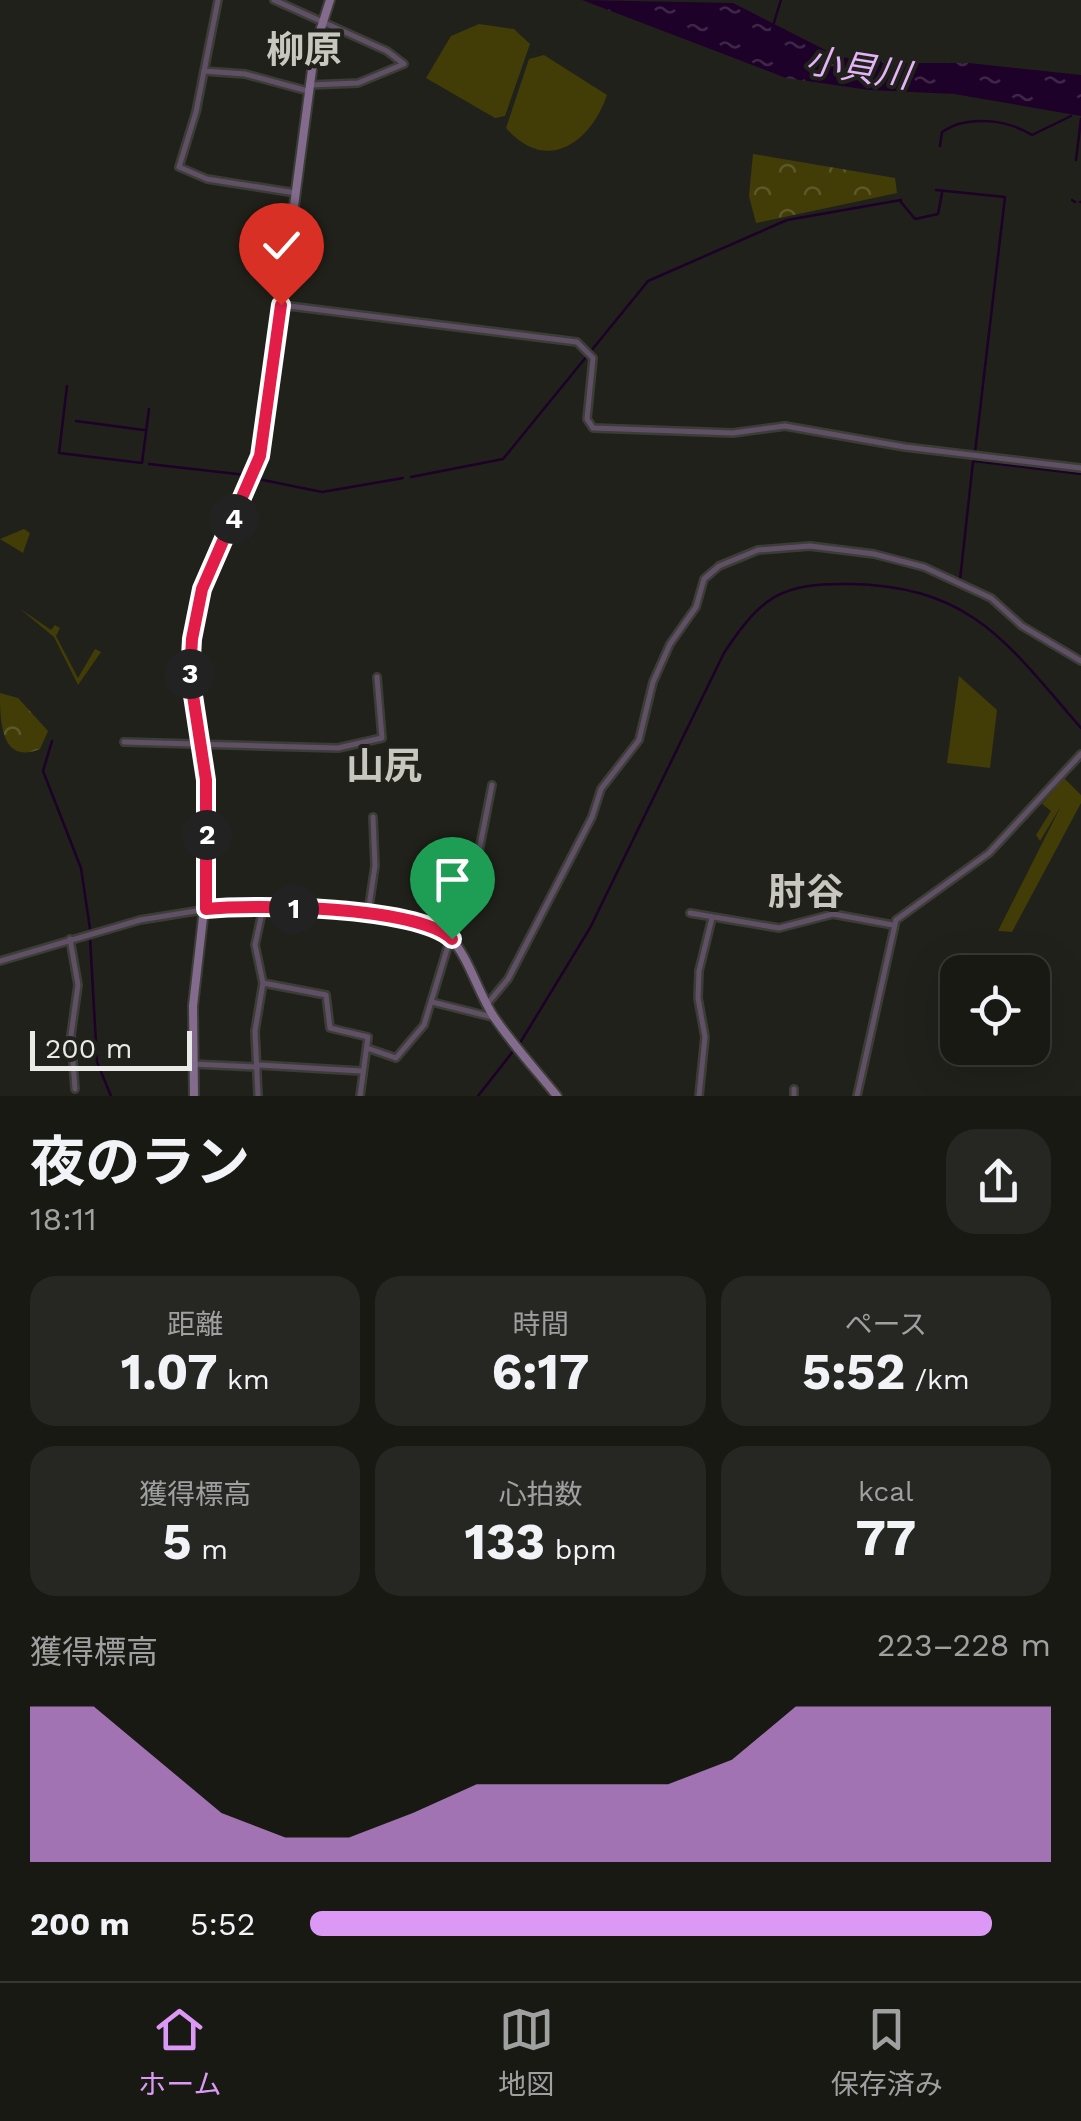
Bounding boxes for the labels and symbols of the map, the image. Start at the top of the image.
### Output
district label: 柳原 [266,28,342,72]
water label: 小貝川 [803,39,917,98]
pin [239,203,324,306]
pin: 4 [209,494,259,544]
pin: 3 [165,649,215,699]
district label: 山尻 [346,744,422,788]
pin: 2 [182,810,232,860]
pin [410,837,495,940]
district label: 肘谷 [768,870,844,914]
pin: 1 [269,884,319,934]
scale bar [30,1026,192,1070]

